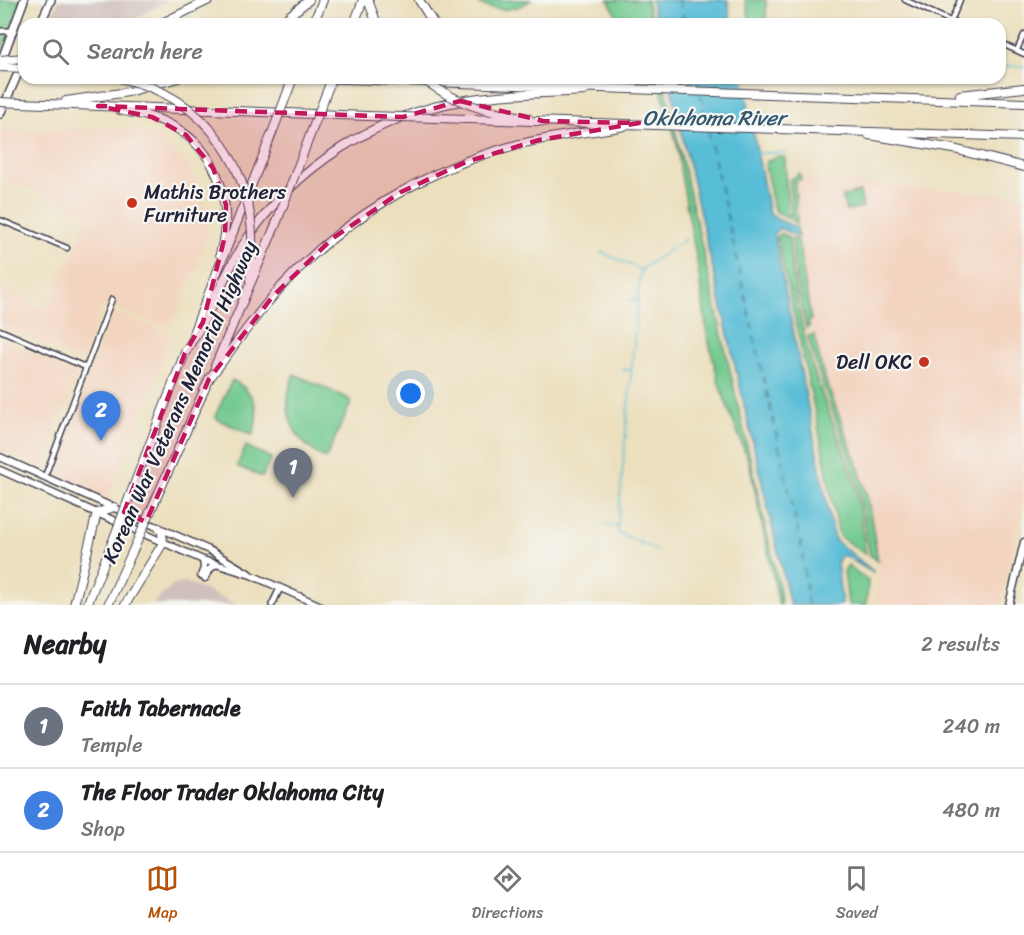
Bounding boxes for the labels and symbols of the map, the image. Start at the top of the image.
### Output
water label: Oklahoma River [643,99,789,137]
place label: Mathis Brothers Furniture [144,175,287,233]
marker: Mathis Brothers Furniture [125,196,139,210]
street label: Korean War Veterans Memorial Highway [93,234,268,569]
place label: Dell OKC [836,345,912,380]
marker: Dell OKC [917,355,931,369]
your location [396,379,425,408]
pin: 2 [82,392,120,441]
pin: 1 [274,448,312,498]

